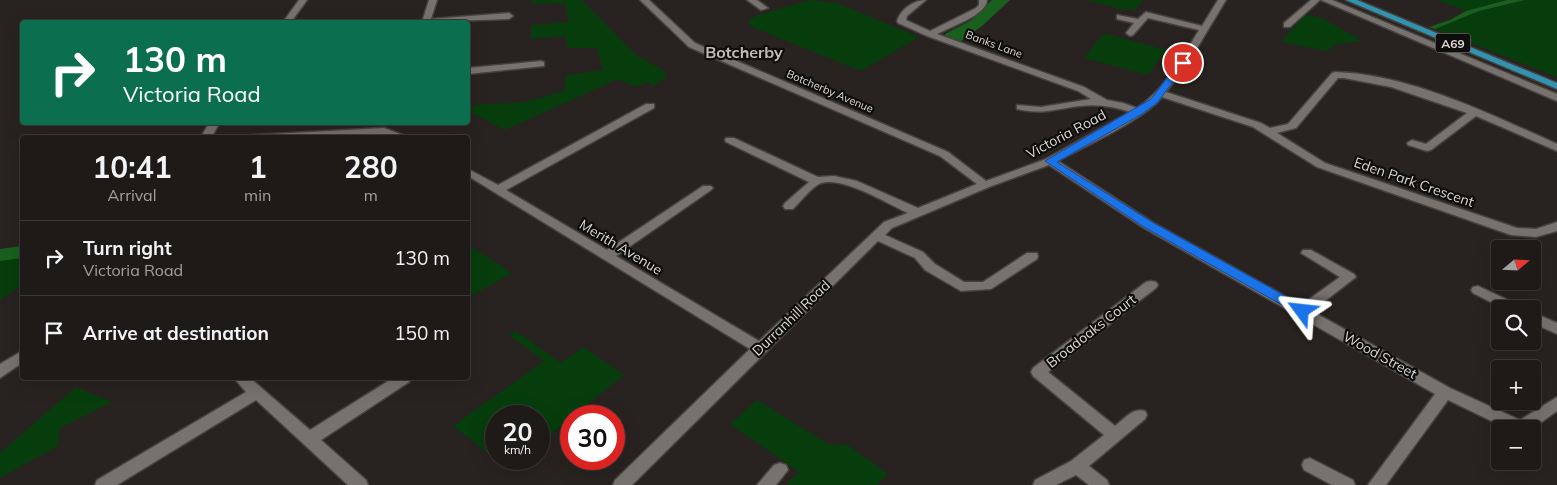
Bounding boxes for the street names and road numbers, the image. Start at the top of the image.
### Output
street label: Banks Lane [964,27,1024,61]
road number: A69 [1436,34,1470,52]
street label: Botcherby Avenue [784,66,876,116]
street label: Victoria Road [1023,105,1109,163]
street label: Eden Park Crescent [1352,153,1477,211]
street label: Merith Avenue [576,215,666,279]
street label: Durranhill Road [748,276,834,360]
street label: Broadoaks Court [1043,290,1140,372]
street label: Wood Street [1340,327,1420,383]

